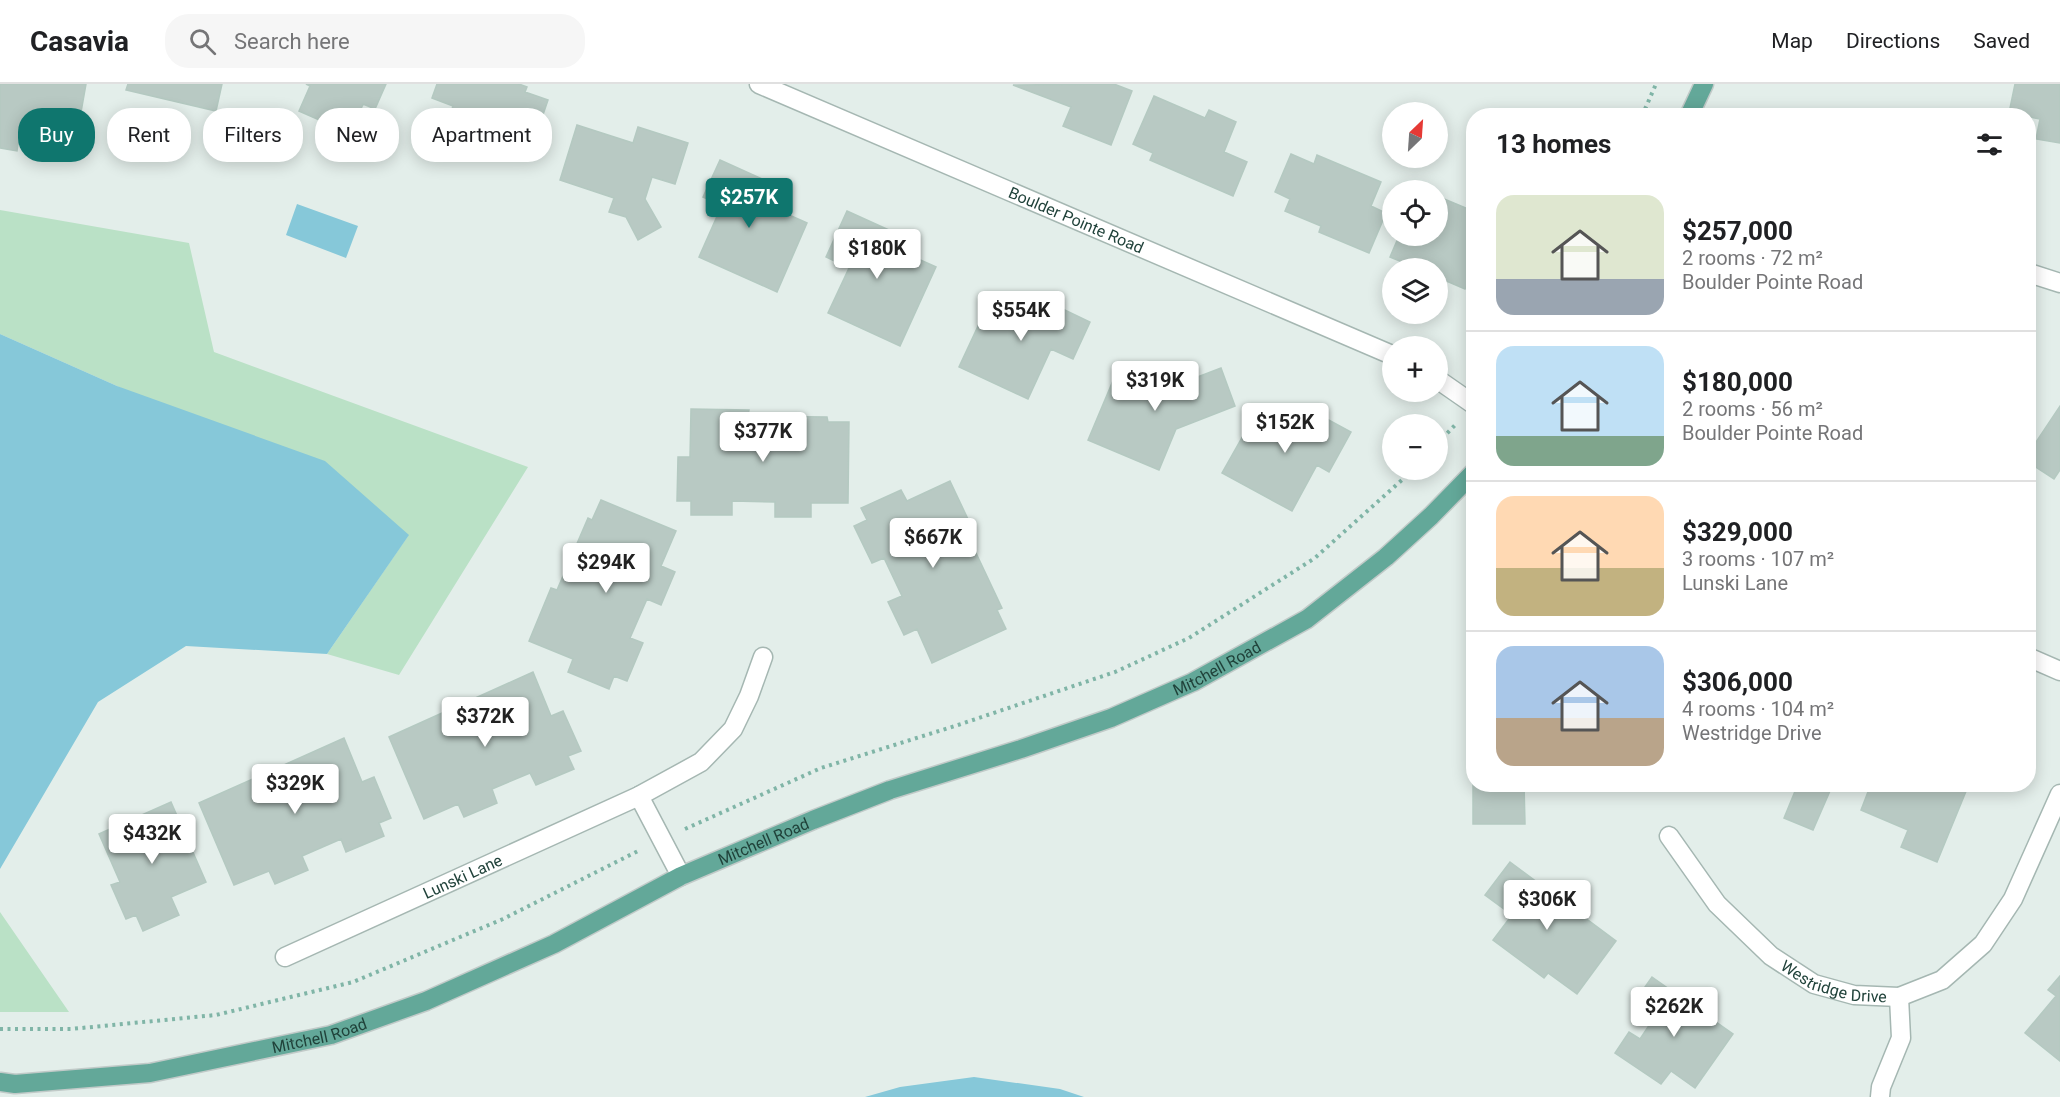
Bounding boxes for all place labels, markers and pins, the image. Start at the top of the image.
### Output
pin: $257K [707,178,791,229]
pin: $180K [835,229,919,280]
pin: $554K [979,291,1063,342]
pin: $319K [1113,361,1197,412]
pin: $152K [1243,403,1327,454]
pin: $377K [721,412,805,463]
pin: $667K [891,518,975,569]
pin: $294K [564,543,648,594]
pin: $372K [443,697,527,748]
pin: $329K [253,764,337,815]
pin: $432K [110,814,194,865]
pin: $306K [1505,880,1589,931]
pin: $262K [1632,987,1716,1038]

